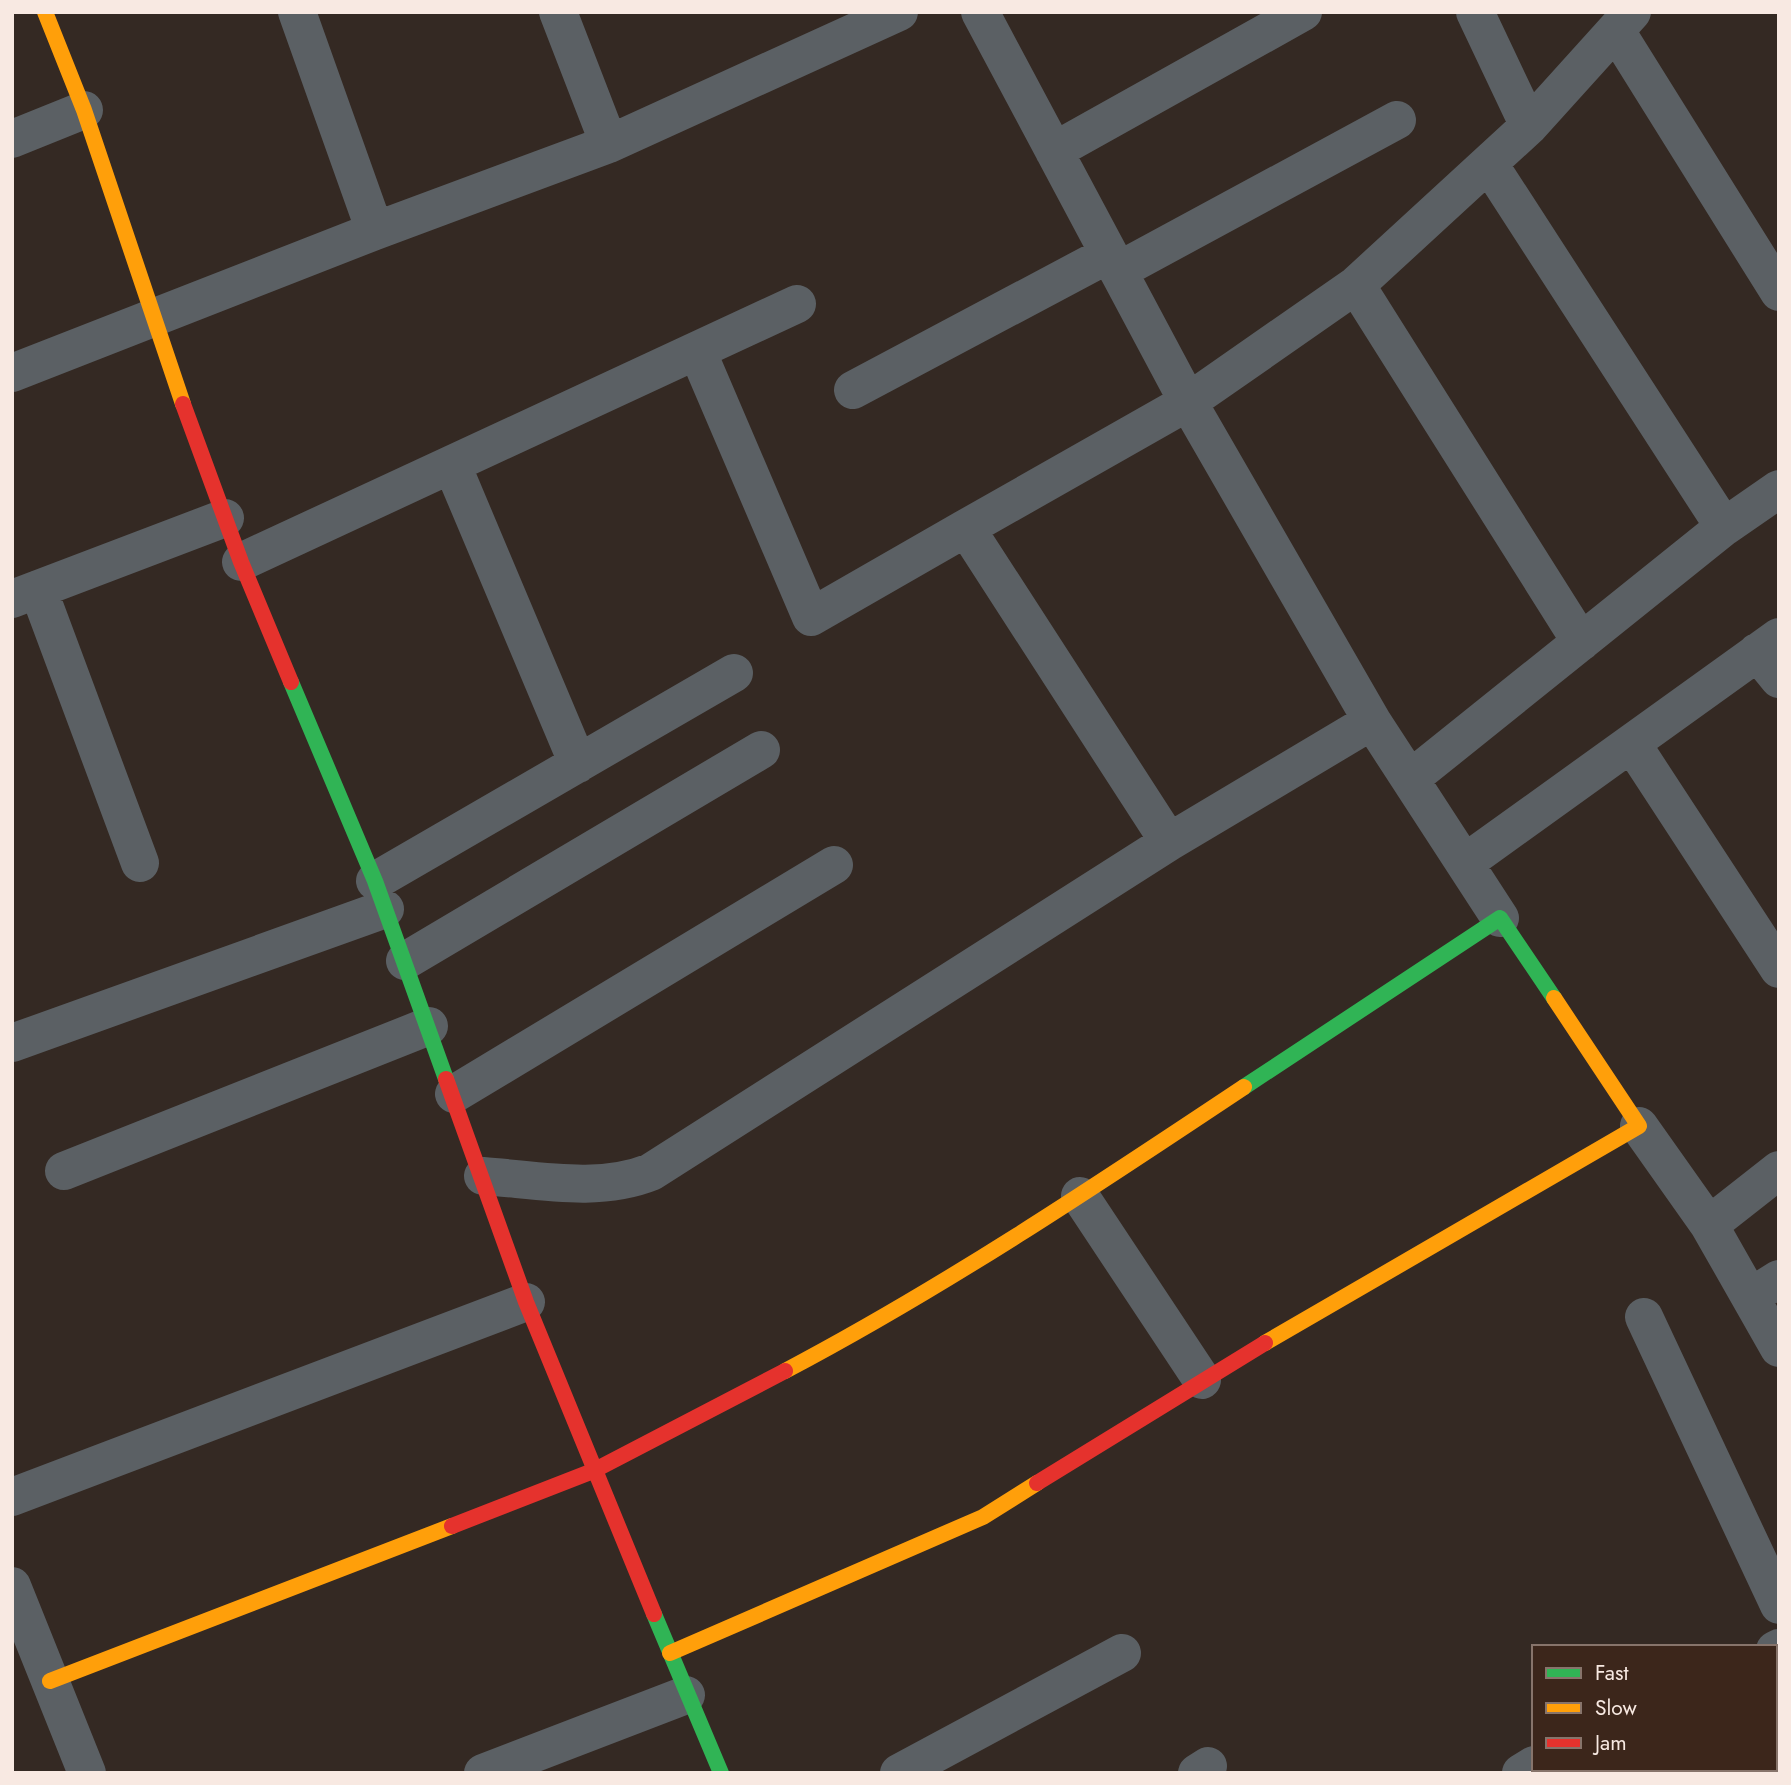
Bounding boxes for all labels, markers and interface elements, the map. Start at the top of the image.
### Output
legend [1532,1645,1777,1771]
text: Fast [1595,1658,1628,1688]
text: Slow [1595,1693,1637,1723]
text: Jam [1592,1728,1627,1758]

